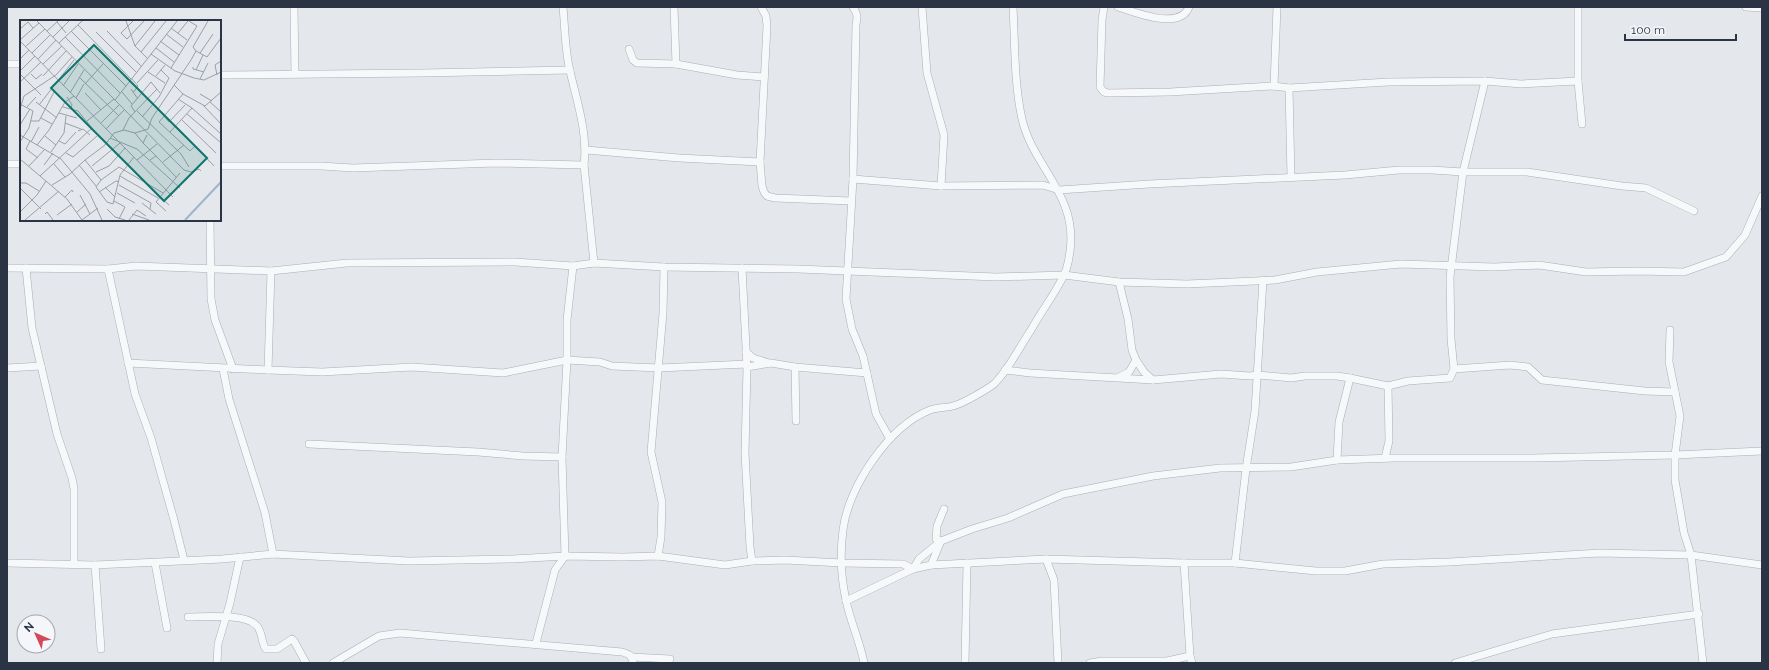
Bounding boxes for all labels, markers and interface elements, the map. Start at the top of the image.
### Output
scale bar [1625,16,1736,42]
inset map [20,20,221,221]
text: 100 m [1631,23,1665,37]
north arrow [16,614,56,654]
text: N [22,620,37,635]

